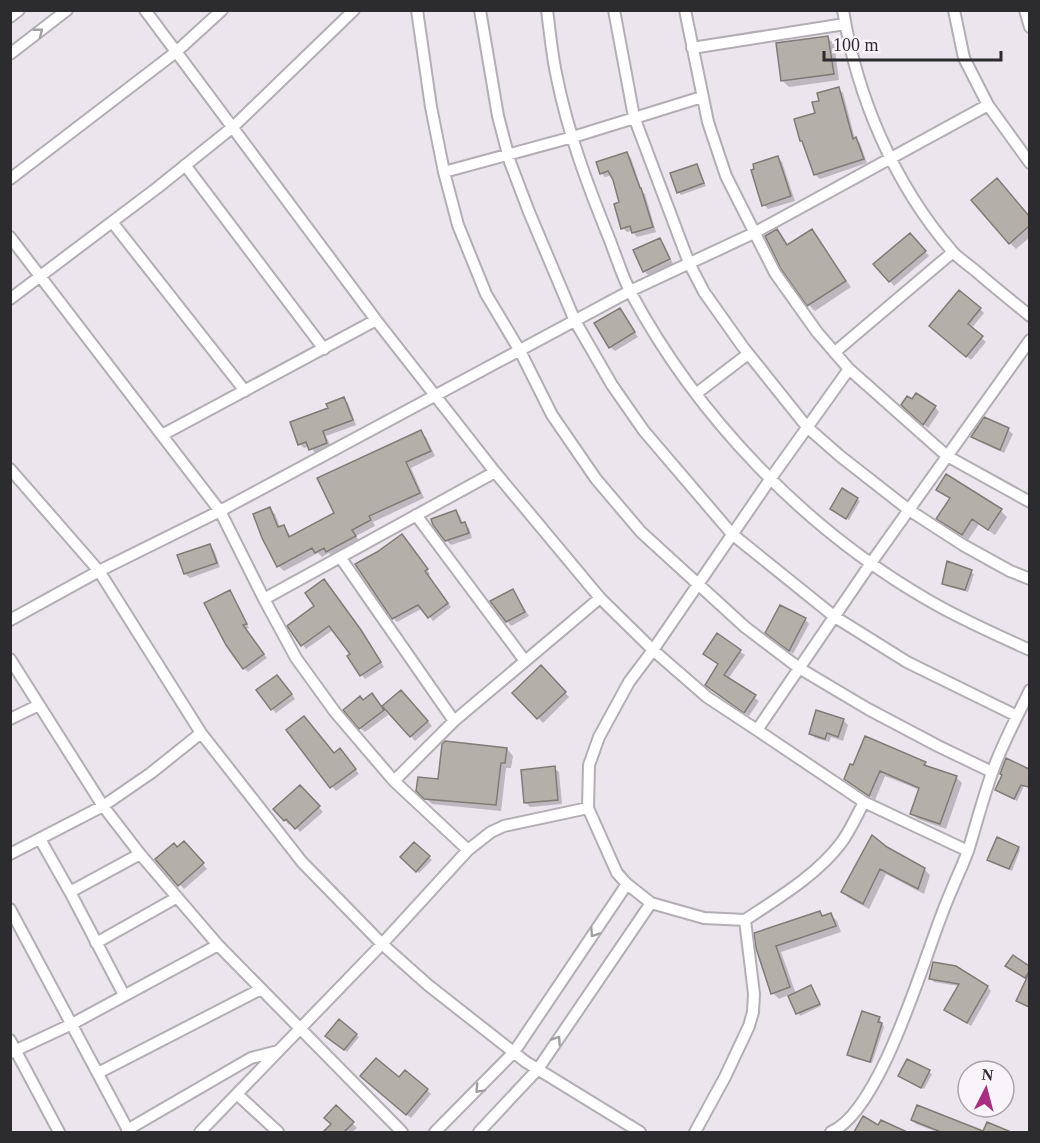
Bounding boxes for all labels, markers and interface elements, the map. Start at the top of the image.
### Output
scale bar [824,24,1001,62]
one-way arrow [32,29,43,40]
text: 100 m [833,35,879,55]
one-way arrow [590,926,601,937]
one-way arrow [550,1035,561,1046]
north arrow [956,1059,1016,1119]
text: N [981,1066,995,1084]
one-way arrow [475,1083,486,1093]

